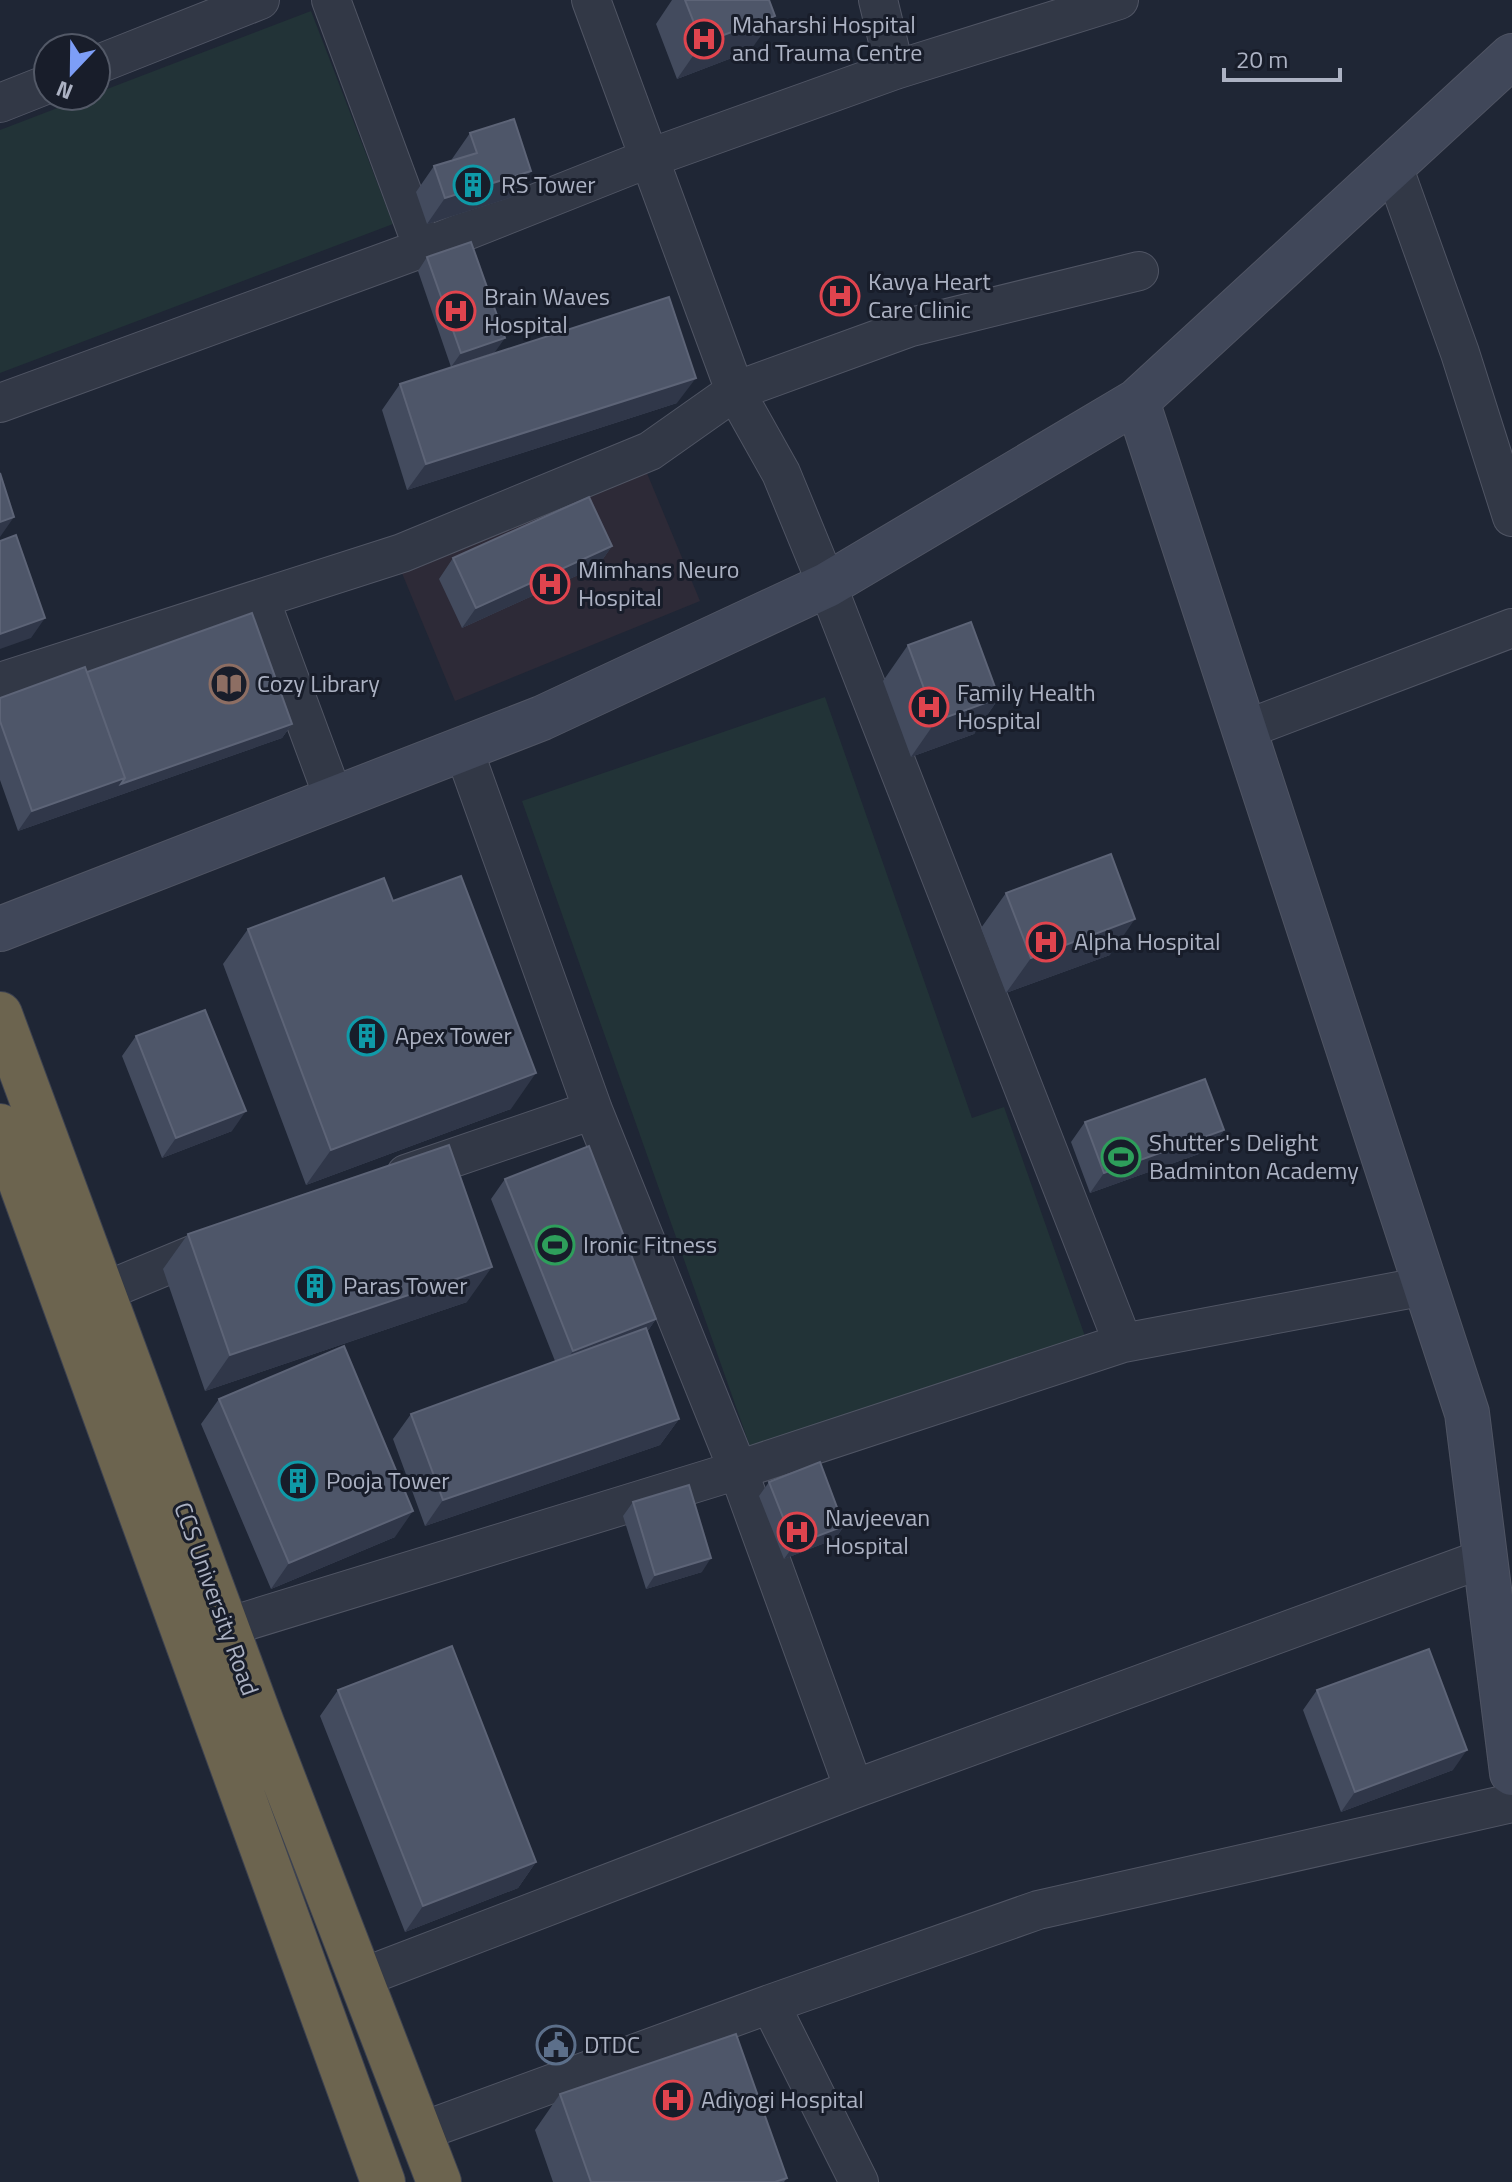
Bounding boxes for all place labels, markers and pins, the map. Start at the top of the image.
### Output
place label: Maharshi Hospital and Trauma Centre [732,6,922,70]
hospital icon: Maharshi Hospital and Trauma Centre [683,18,725,60]
building icon: RS Tower [452,164,494,206]
place label: RS Tower [501,166,596,202]
place label: Kavya Heart Care Clinic [868,263,991,327]
hospital icon: Kavya Heart Care Clinic [819,275,861,317]
place label: Brain Waves Hospital [484,278,610,342]
hospital icon: Brain Waves Hospital [435,290,477,332]
place label: Mimhans Neuro Hospital [578,551,739,615]
hospital icon: Mimhans Neuro Hospital [529,563,571,605]
library icon: Cozy Library [208,663,250,705]
place label: Cozy Library [257,665,380,701]
place label: Family Health Hospital [957,674,1096,738]
hospital icon: Family Health Hospital [908,686,950,728]
hospital icon: Alpha Hospital [1025,921,1067,963]
place label: Alpha Hospital [1074,923,1221,959]
building icon: Apex Tower [346,1015,388,1057]
place label: Apex Tower [395,1017,512,1053]
place label: Shutter's Delight Badminton Academy [1149,1124,1359,1188]
sports icon: Shutter's Delight Badminton Academy [1100,1136,1142,1178]
sports icon: Ironic Fitness [534,1224,576,1266]
place label: Ironic Fitness [583,1226,717,1262]
building icon: Paras Tower [294,1265,336,1307]
place label: Paras Tower [343,1267,468,1303]
building icon: Pooja Tower [277,1460,319,1502]
place label: Pooja Tower [326,1462,450,1498]
place label: Navjeevan Hospital [825,1499,930,1563]
hospital icon: Navjeevan Hospital [776,1511,818,1553]
public building icon: DTDC [535,2024,577,2066]
place label: DTDC [584,2026,640,2062]
hospital icon: Adiyogi Hospital [652,2079,694,2121]
place label: Adiyogi Hospital [701,2081,864,2117]

